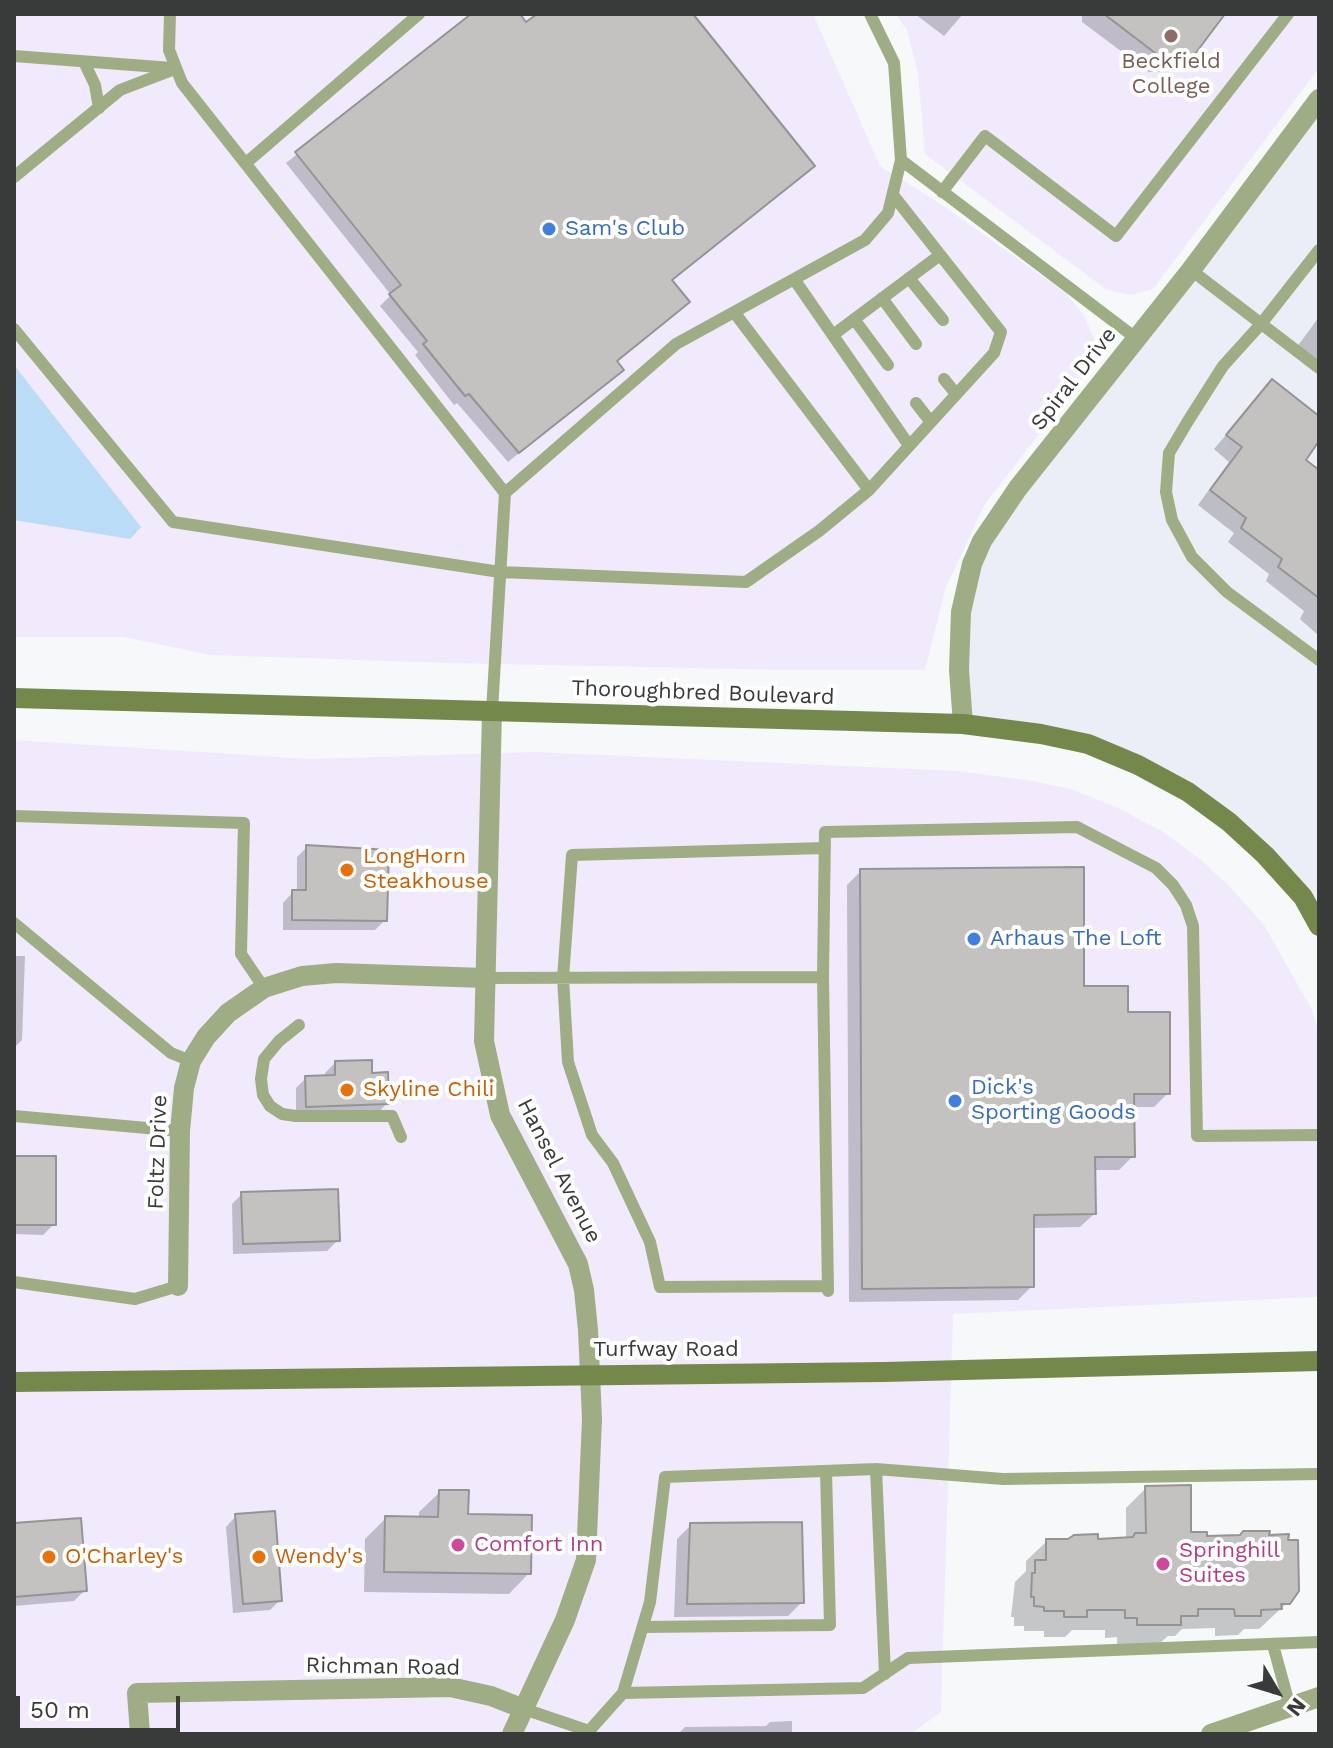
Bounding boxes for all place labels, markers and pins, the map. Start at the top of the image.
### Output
marker: Beckfield College [1162,27,1180,45]
place label: Beckfield College [1121,49,1221,100]
place label: Sam's Club [565,216,685,242]
marker: Sam's Club [540,220,558,238]
place label: LongHorn Steakhouse [363,844,489,896]
marker: LongHorn Steakhouse [338,861,356,879]
place label: Arhaus The Loft [990,926,1161,952]
marker: Arhaus The Loft [965,930,983,948]
place label: Dick's Sporting Goods [971,1075,1136,1126]
place label: Skyline Chili [363,1077,494,1103]
marker: Skyline Chili [338,1081,356,1099]
marker: Dick's Sporting Goods [946,1092,964,1110]
place label: Comfort Inn [474,1532,603,1558]
marker: Comfort Inn [449,1536,467,1554]
place label: Springhill Suites [1179,1538,1280,1590]
place label: O'Charley's [65,1544,183,1570]
place label: Wendy's [275,1544,363,1570]
marker: O'Charley's [40,1548,58,1566]
marker: Wendy's [250,1548,268,1566]
marker: Springhill Suites [1154,1555,1172,1573]

